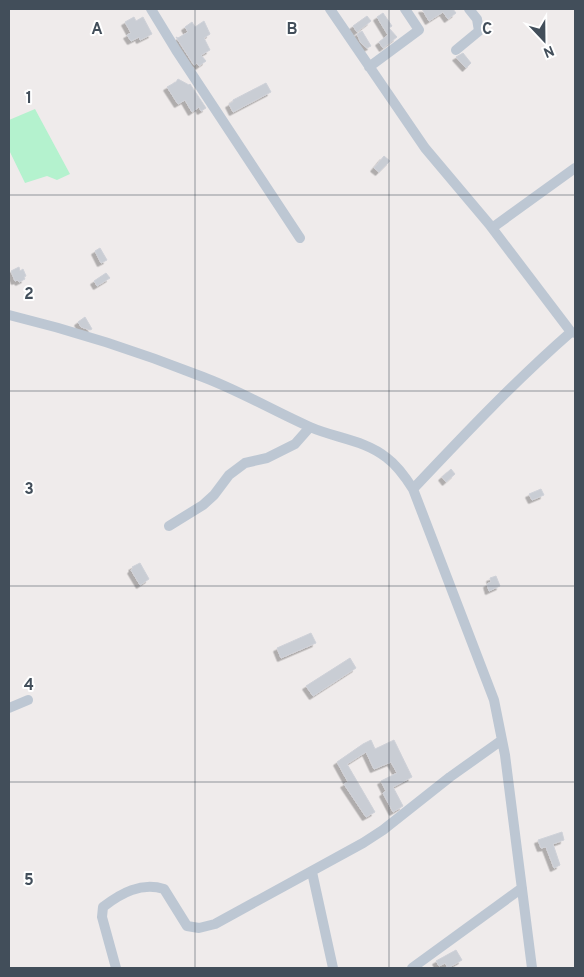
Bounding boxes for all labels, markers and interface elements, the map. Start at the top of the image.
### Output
north arrow [519,15,569,65]
text: A [91,20,103,40]
text: B [286,20,298,40]
text: C [482,20,492,40]
text: N [540,41,556,60]
text: 1 [26,89,32,109]
text: 2 [24,285,34,305]
text: 3 [24,480,34,500]
text: 4 [24,676,34,696]
text: 5 [24,871,34,891]

